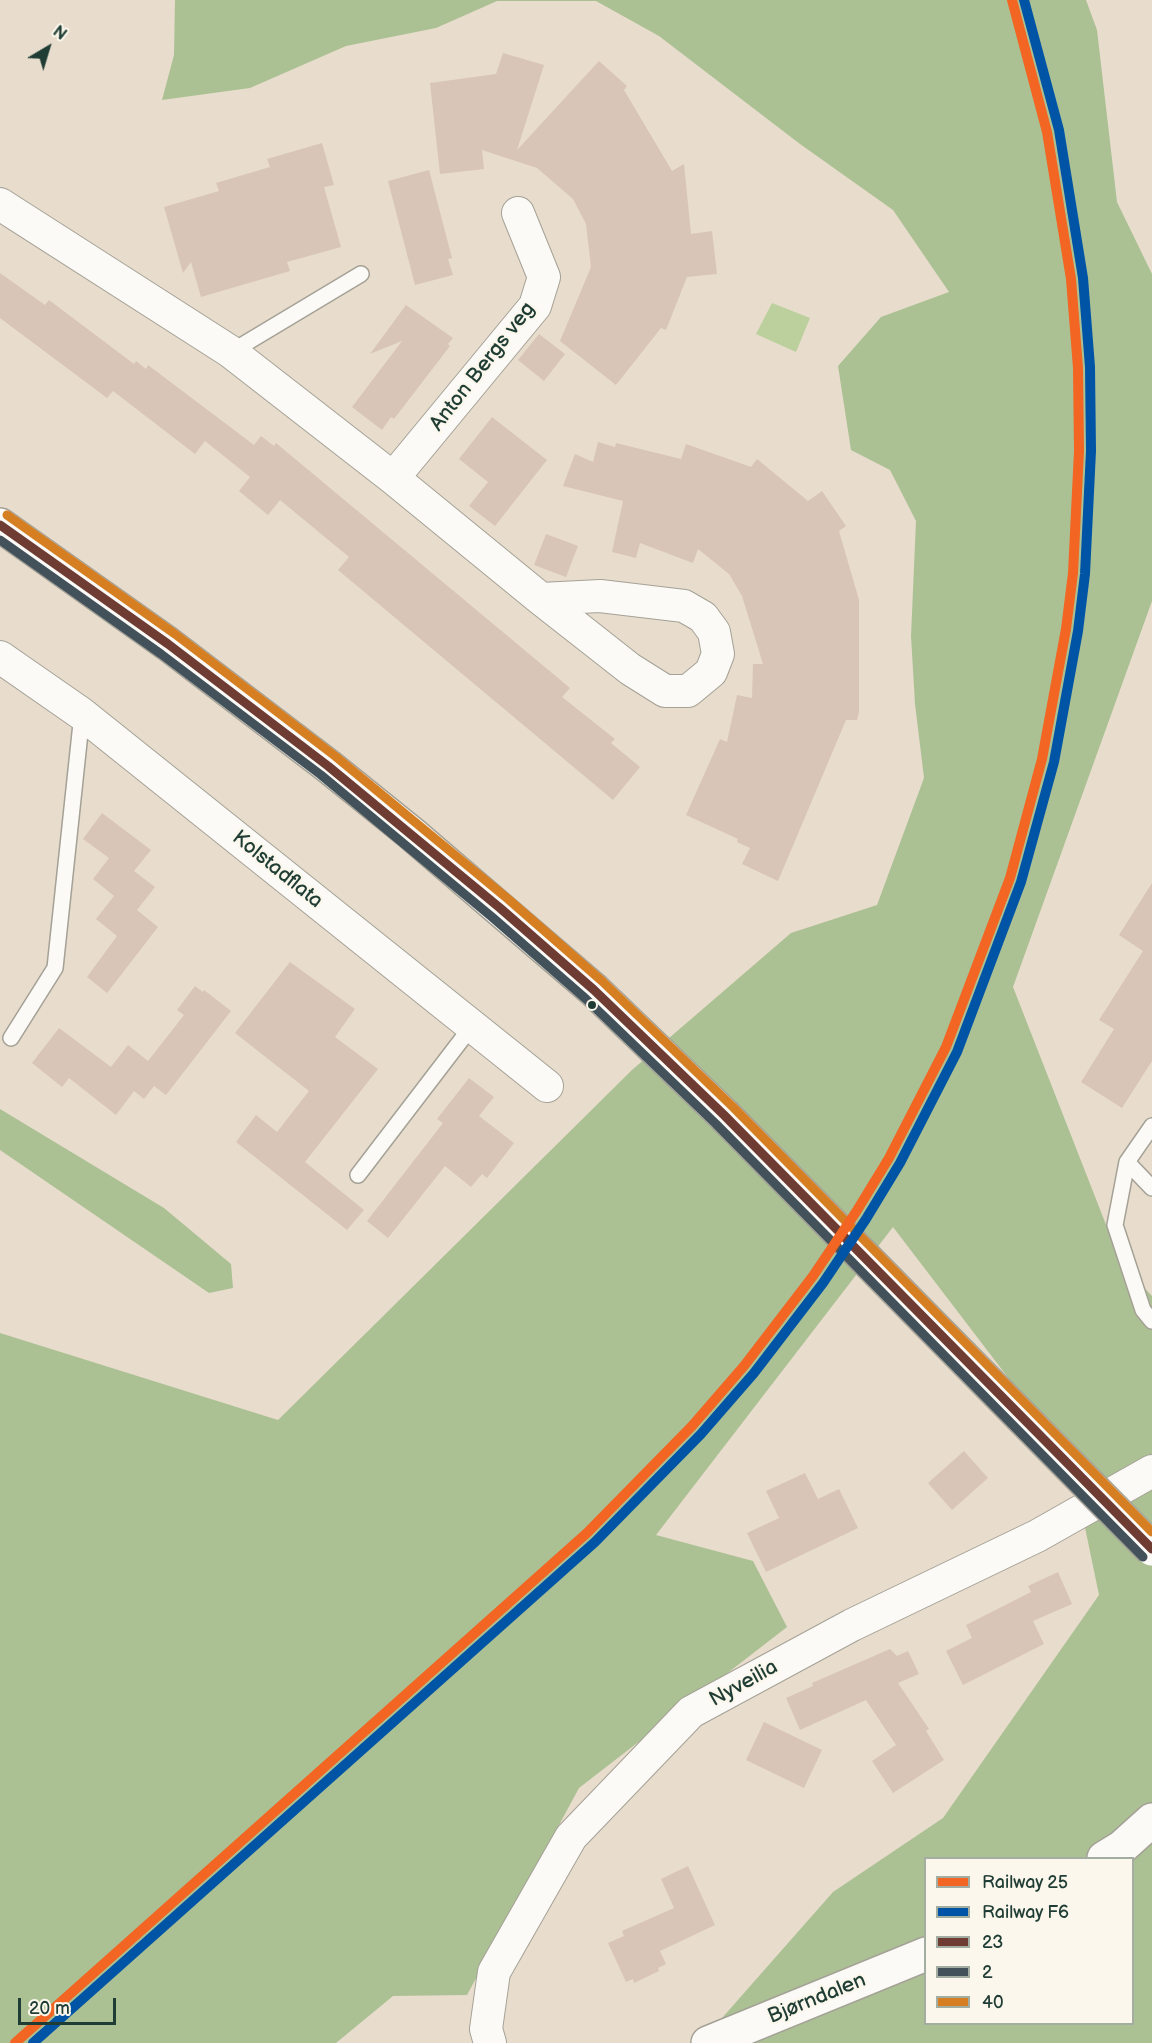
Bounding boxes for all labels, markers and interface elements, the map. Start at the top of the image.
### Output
north arrow [18,18,78,78]
text: N [49,22,70,45]
street label: Anton Bergs veg [425,298,541,436]
street label: Kolstadflata [227,826,327,914]
unlabelled marker [586,999,598,1011]
street label: Nyveilia [705,1655,783,1713]
legend [924,1857,1134,2025]
text: Railway 25 [982,1872,1068,1893]
text: Railway F6 [982,1902,1069,1923]
text: 23 [982,1932,1003,1953]
text: 2 [982,1962,993,1983]
street label: Bjørndalen [764,1968,870,2030]
scale bar [21,1986,118,2024]
text: 40 [982,1992,1004,2013]
text: 20 m [29,1998,70,2019]

